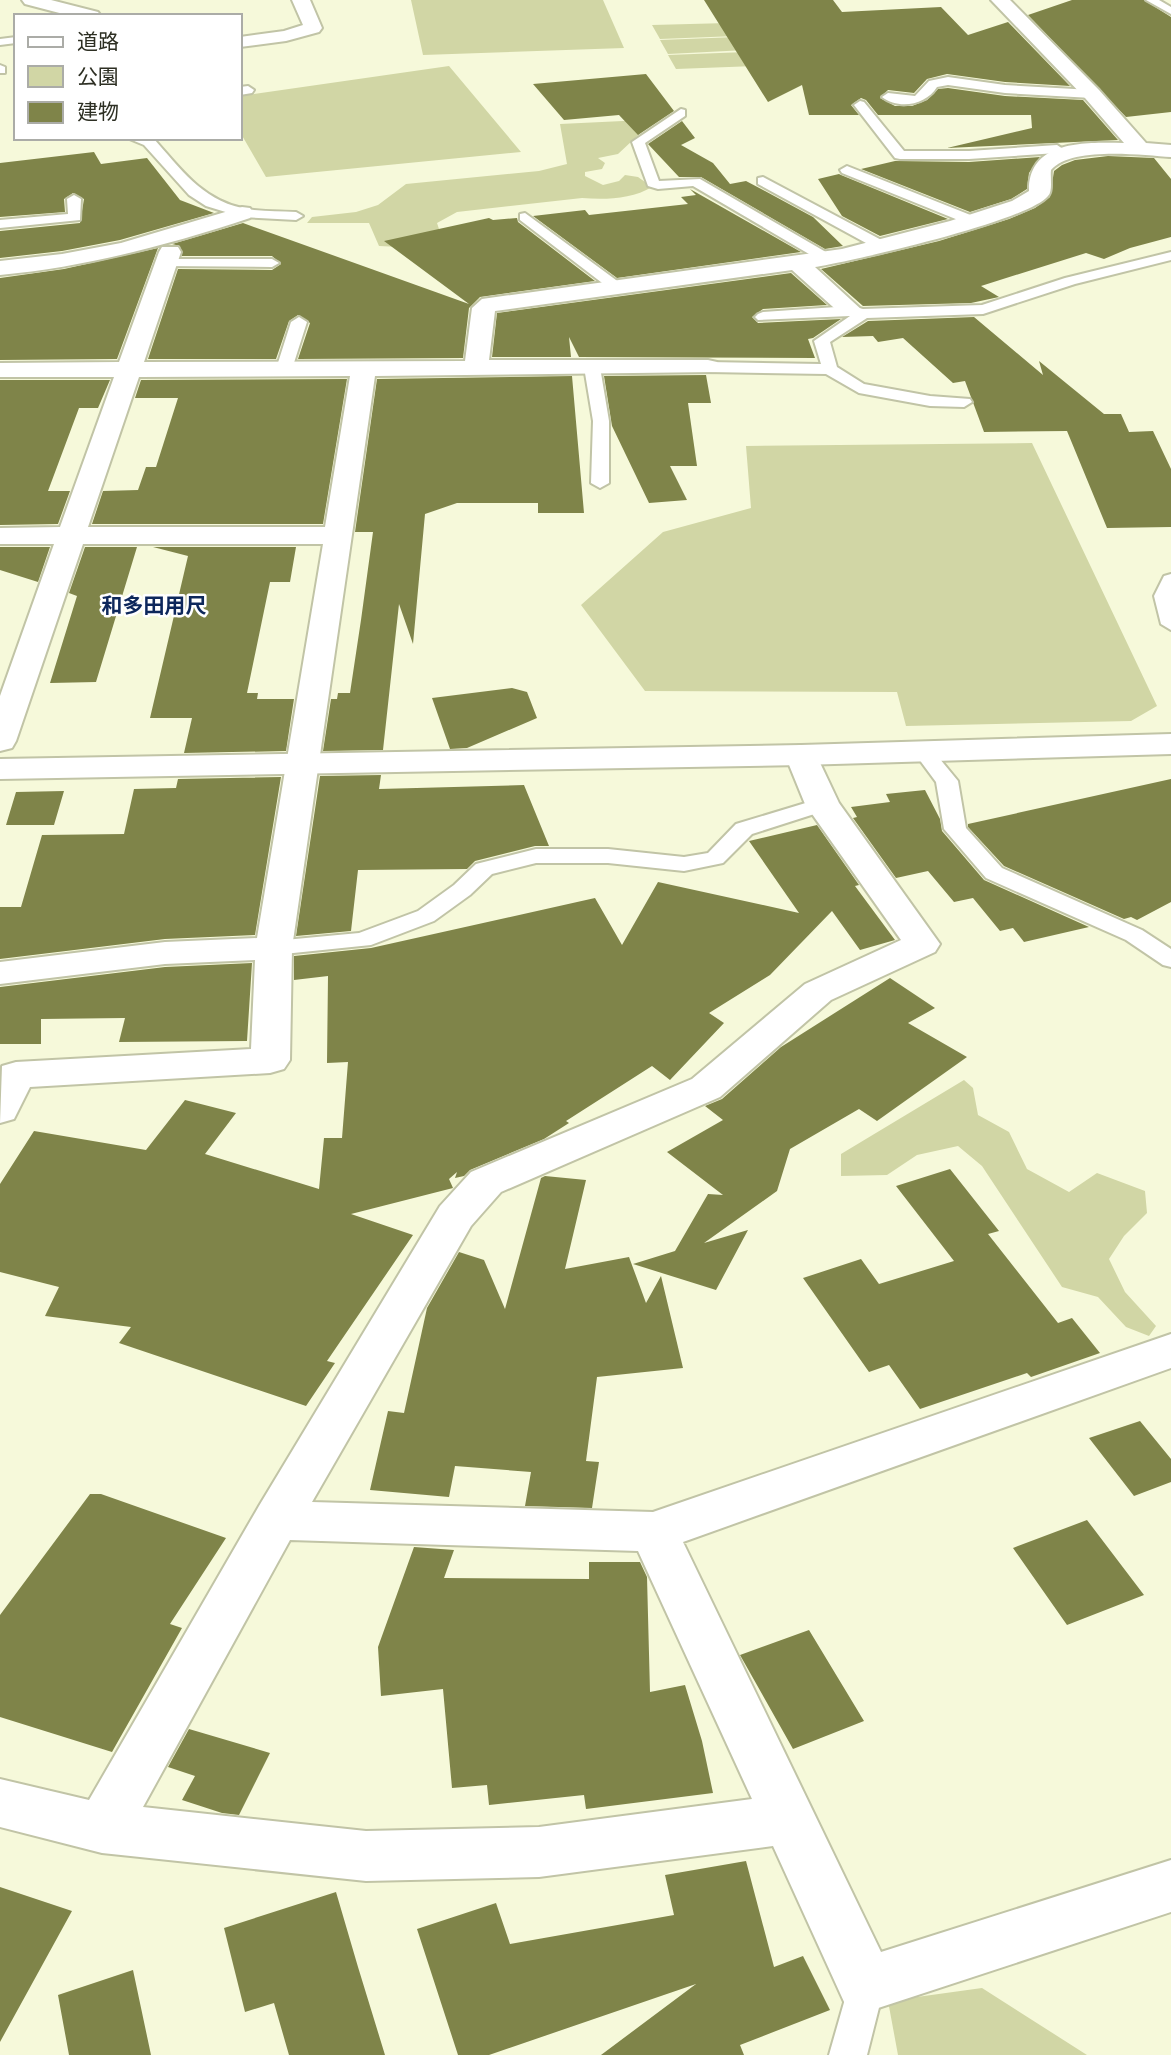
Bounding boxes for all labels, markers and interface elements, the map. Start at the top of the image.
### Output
legend [14,14,242,140]
text: 道路 [77,29,119,53]
text: 公園 [77,64,119,88]
text: 建物 [77,99,119,123]
district label: 和多田用尺 [102,593,207,617]

